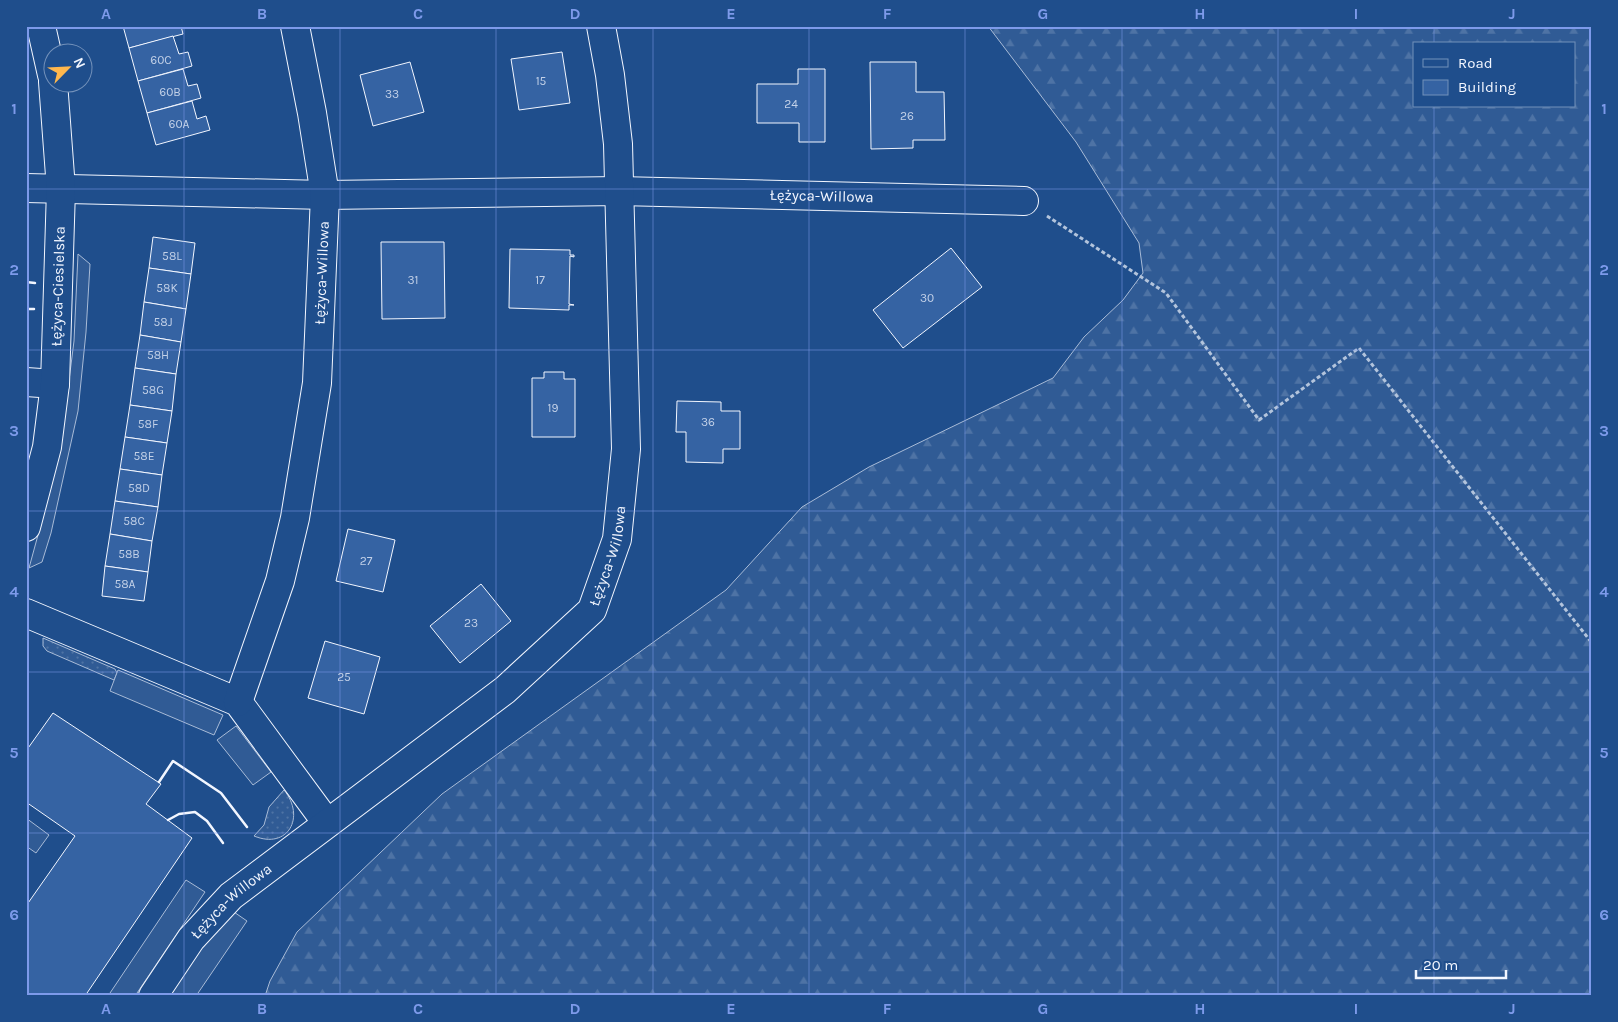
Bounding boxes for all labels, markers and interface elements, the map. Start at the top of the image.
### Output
text: A [101,4,111,23]
text: B [257,4,267,23]
text: C [413,4,423,23]
text: D [570,4,581,23]
text: E [726,4,736,23]
text: F [883,4,892,23]
text: G [1038,4,1048,23]
text: H [1194,4,1206,23]
text: I [1354,4,1358,23]
text: J [1508,4,1516,23]
north arrow [42,42,92,92]
legend [1413,42,1576,108]
house number: 60C [150,53,172,67]
text: Road [1458,54,1493,72]
text: N [70,55,89,71]
house number: 15 [536,74,547,88]
text: Building [1458,78,1516,96]
house number: 60B [159,85,181,99]
house number: 33 [385,87,399,101]
house number: 24 [784,97,798,111]
text: 1 [11,99,17,118]
text: 1 [1601,99,1607,118]
house number: 26 [900,109,914,123]
house number: 60A [169,117,190,131]
street label: Łężyca-Willowa [770,186,874,206]
street label: Łężyca-Willowa [310,221,333,325]
street label: Łężyca-Ciesielska [47,226,69,347]
house number: 58L [162,249,182,263]
text: 2 [9,260,19,279]
text: 2 [1599,260,1609,279]
house number: 31 [407,273,419,287]
house number: 17 [535,273,545,287]
house number: 58K [156,281,178,295]
house number: 30 [920,291,934,305]
house number: 58J [154,315,173,329]
house number: 58H [147,348,169,362]
house number: 58G [142,383,164,397]
house number: 19 [548,401,558,415]
house number: 36 [701,415,715,429]
house number: 58F [138,417,158,431]
text: 3 [9,421,19,440]
text: 3 [1599,421,1609,440]
house number: 58E [134,449,154,463]
house number: 58D [128,481,150,495]
street label: Łężyca-Willowa [585,505,629,608]
house number: 58C [123,514,145,528]
house number: 58B [118,547,140,561]
house number: 27 [360,554,373,568]
house number: 58A [114,577,136,591]
text: 4 [9,582,19,601]
text: 4 [1599,582,1609,601]
house number: 23 [464,616,478,630]
house number: 25 [337,670,351,684]
text: 5 [9,743,19,762]
text: 5 [1599,743,1609,762]
street label: Łężyca-Willowa [187,860,275,942]
text: 6 [9,905,19,924]
text: 6 [1599,905,1609,924]
scale bar [1416,947,1506,979]
text: 20 m [1423,956,1458,974]
text: A [101,999,111,1018]
text: B [257,999,267,1018]
text: C [413,999,423,1018]
text: D [570,999,581,1018]
text: E [726,999,736,1018]
text: F [883,999,892,1018]
text: G [1038,999,1048,1018]
text: H [1194,999,1206,1018]
text: I [1354,999,1358,1018]
text: J [1508,999,1516,1018]

